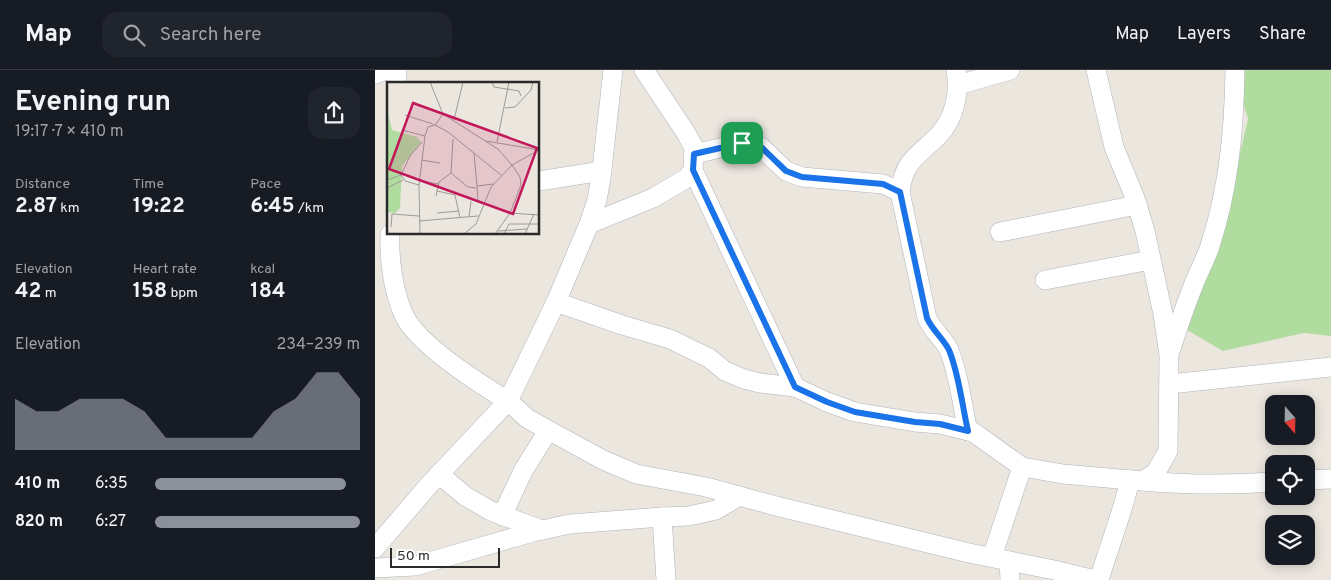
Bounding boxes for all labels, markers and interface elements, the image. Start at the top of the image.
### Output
search box [102,12,452,57]
text: Map [25,20,72,50]
icon: search [120,21,148,49]
text: Search here [160,23,261,47]
text: Map [1115,23,1149,46]
text: Layers [1177,23,1231,46]
text: Share [1259,23,1306,46]
inset map [387,82,540,235]
text: Evening run [15,85,171,121]
button: share [308,87,360,139]
text: 19:17 · 7 × 410 m [15,122,124,142]
pin [721,122,763,164]
icon: arrive [728,129,756,157]
text: Distance [15,176,70,193]
text: Time [133,176,164,193]
text: Pace [250,176,281,193]
text: 2.87 [15,193,57,220]
text: 19:22 [133,193,185,220]
text: 6:45 [250,193,295,220]
text: km [57,200,80,217]
text: /km [295,200,324,217]
text: Elevation [15,261,73,278]
text: Heart rate [133,261,197,278]
text: kcal [250,261,275,278]
text: 42 [15,278,41,305]
text: 158 [133,278,167,305]
text: 184 [250,278,285,305]
text: m [41,285,57,302]
text: bpm [167,285,198,302]
text: Elevation [15,335,81,355]
text: 234–239 m [277,335,360,355]
north arrow [1265,395,1315,445]
map controls [1265,395,1315,565]
button: locate [1265,455,1315,505]
text: 410 m [15,474,60,494]
text: 6:35 [95,474,128,494]
text: 820 m [15,512,63,532]
text: 6:27 [95,512,126,532]
button: layers [1265,515,1315,565]
scale bar [390,545,500,568]
text: 50 m [397,548,430,565]

